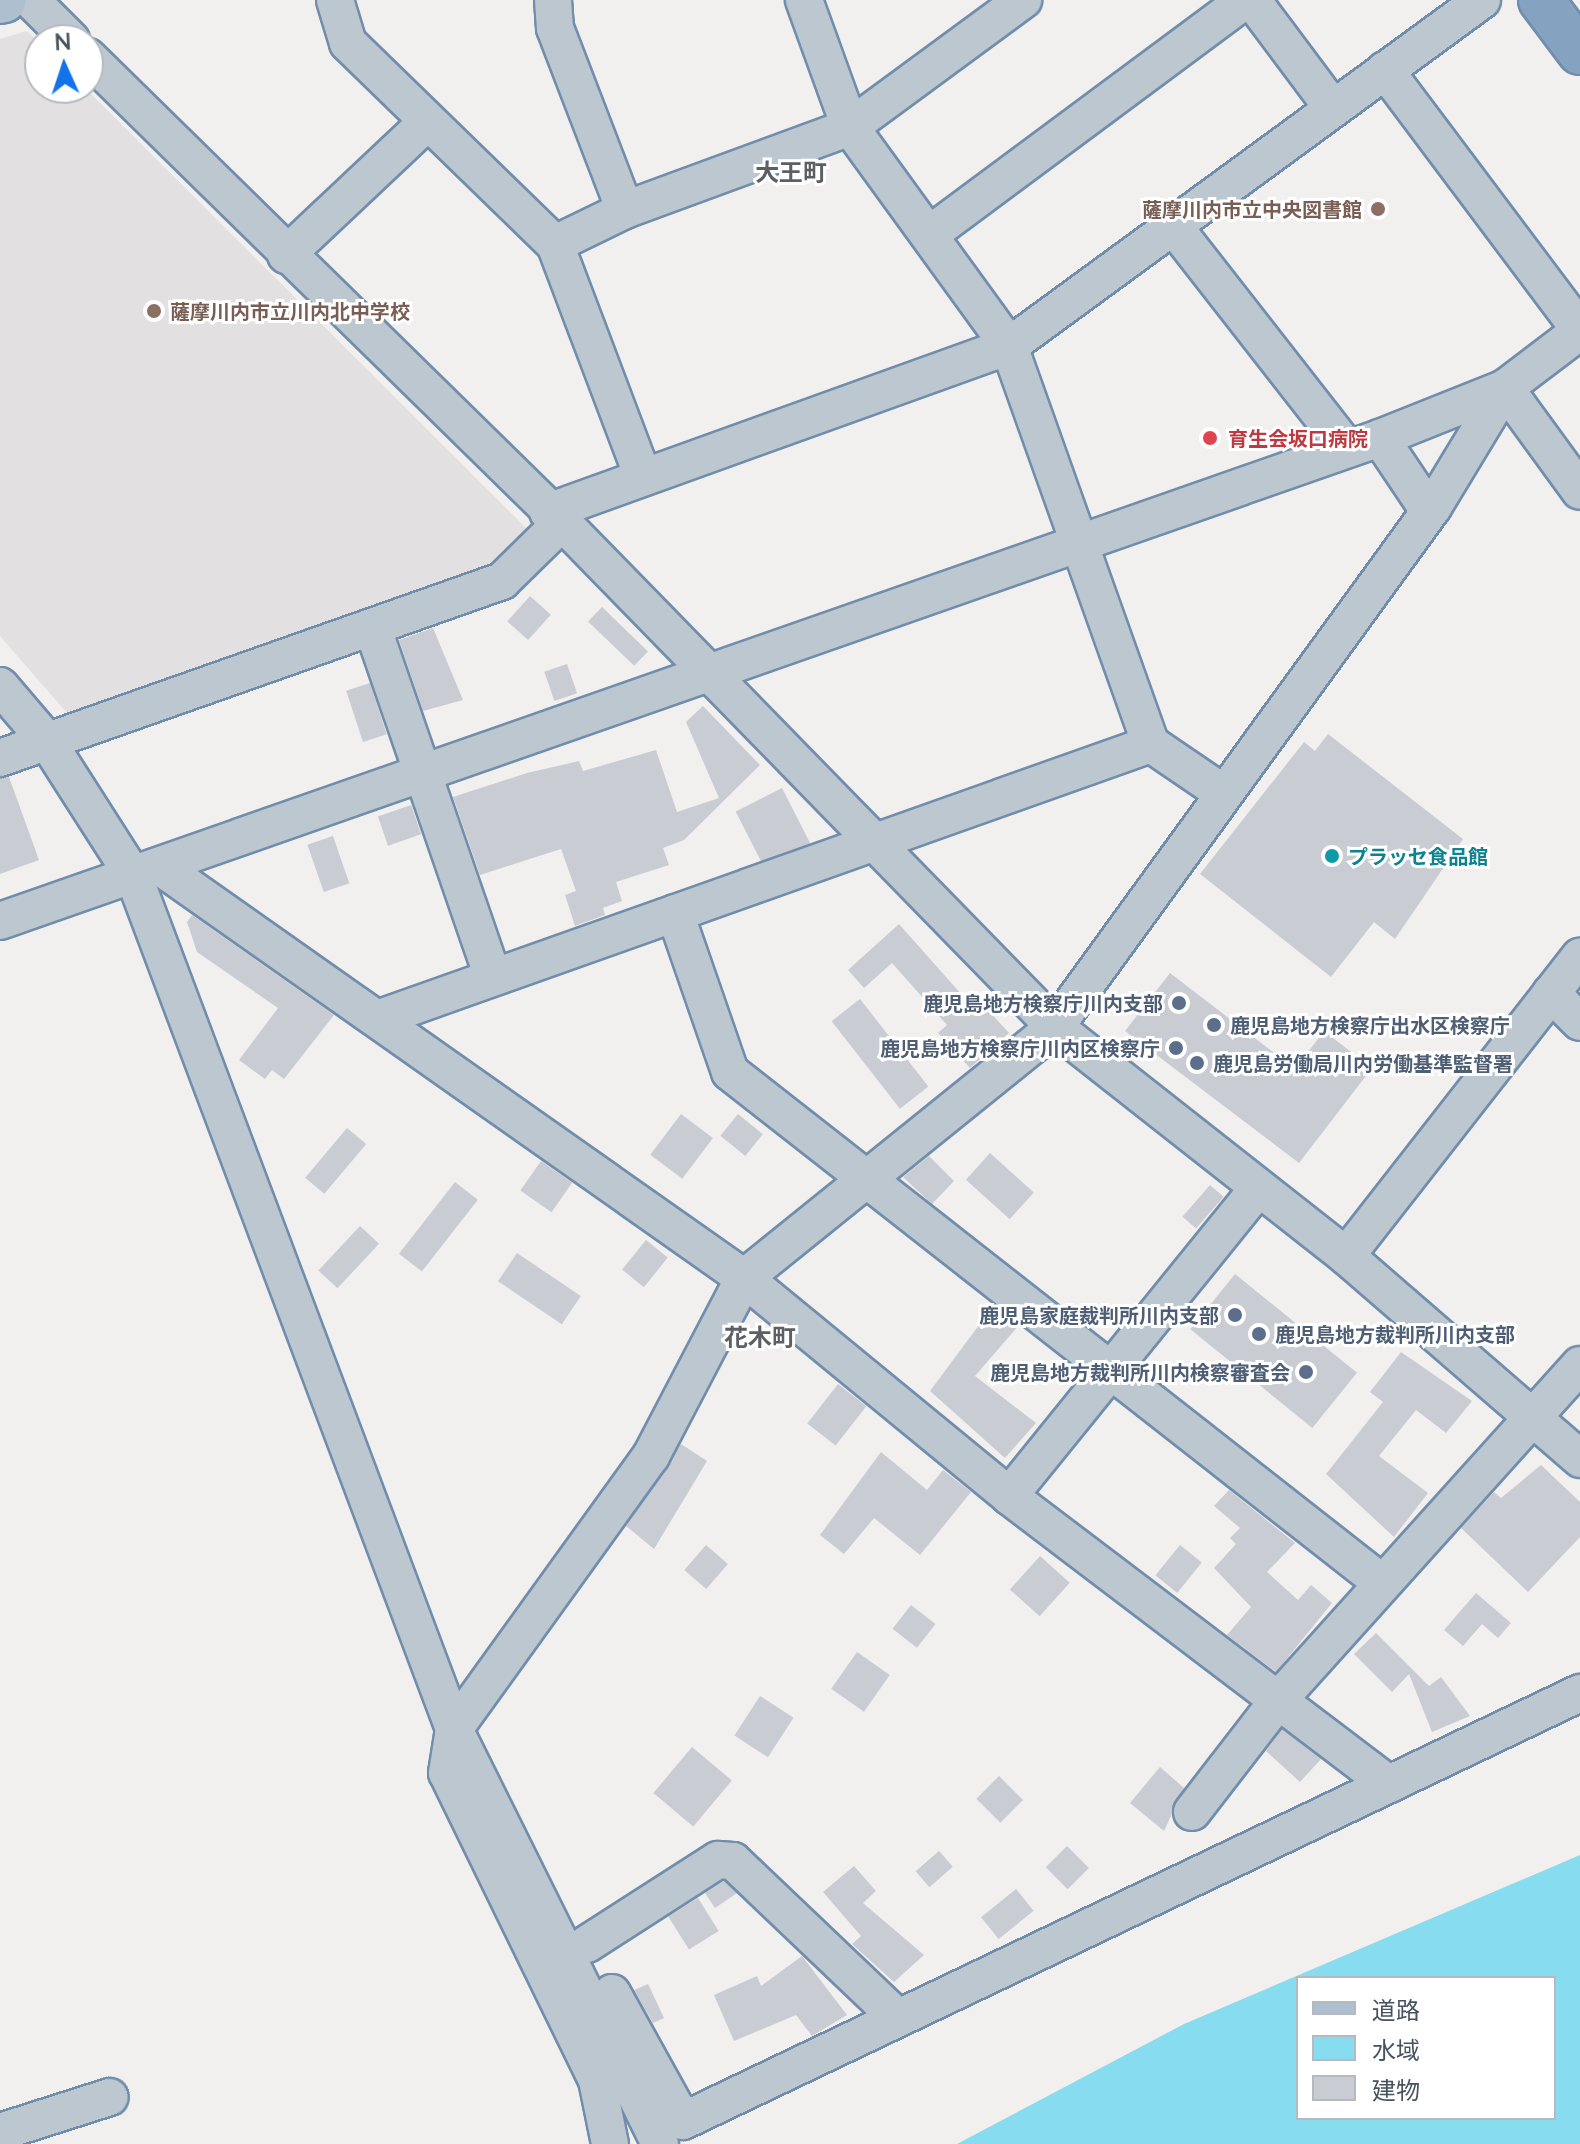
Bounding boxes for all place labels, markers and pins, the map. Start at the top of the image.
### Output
place label: 薩摩川内市立中央図書館 [1142,197,1362,221]
marker: 薩摩川内市立中央図書館 [1369,200,1387,218]
place label: 薩摩川内市立川内北中学校 [170,299,410,323]
marker: 薩摩川内市立川内北中学校 [145,302,163,320]
place label: 育生会坂口病院 [1228,426,1368,450]
marker: 育生会坂口病院 [1199,427,1221,449]
place label: プラッセ食品館 [1348,844,1488,868]
marker: プラッセ食品館 [1323,847,1341,865]
place label: 鹿児島地方検察庁川内支部 [923,991,1163,1015]
marker: 鹿児島地方検察庁川内支部 [1170,994,1188,1012]
place label: 鹿児島地方検察庁出水区検察庁 [1230,1013,1510,1037]
marker: 鹿児島地方検察庁出水区検察庁 [1205,1016,1223,1034]
place label: 鹿児島地方検察庁川内区検察庁 [880,1036,1160,1060]
marker: 鹿児島地方検察庁川内区検察庁 [1167,1039,1185,1057]
place label: 鹿児島労働局川内労働基準監督署 [1213,1051,1513,1075]
marker: 鹿児島労働局川内労働基準監督署 [1188,1054,1206,1072]
place label: 鹿児島家庭裁判所川内支部 [979,1303,1219,1327]
marker: 鹿児島家庭裁判所川内支部 [1226,1306,1244,1324]
place label: 鹿児島地方裁判所川内支部 [1275,1322,1515,1346]
marker: 鹿児島地方裁判所川内支部 [1250,1325,1268,1343]
place label: 鹿児島地方裁判所川内検察審査会 [990,1360,1290,1384]
marker: 鹿児島地方裁判所川内検察審査会 [1297,1363,1315,1381]

